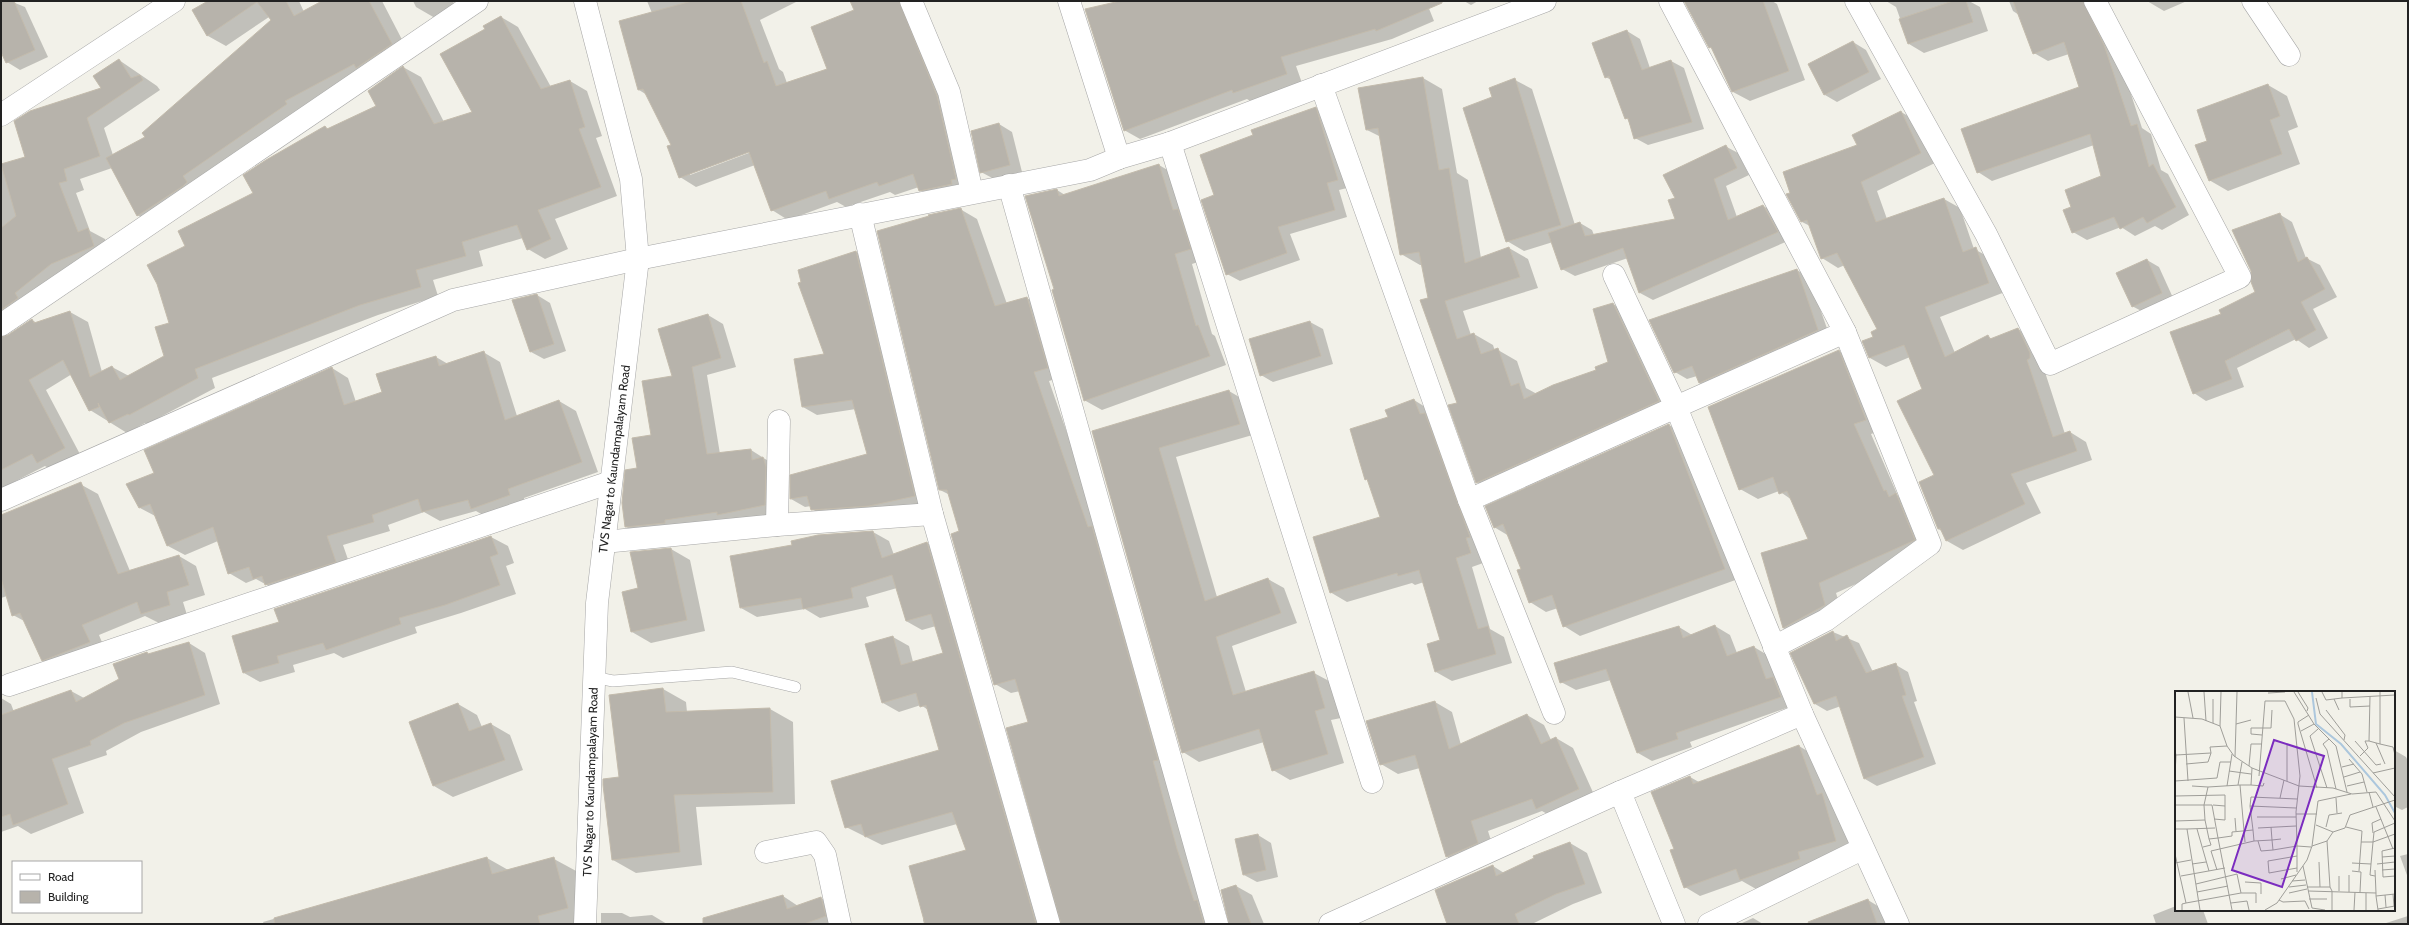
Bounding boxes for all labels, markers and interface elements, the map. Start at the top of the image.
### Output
street label: TVS Nagar to Kaundampalayam Road [595,364,633,554]
street label: TVS Nagar to Kaundampalayam Road [579,687,601,877]
inset map [2175,691,2395,911]
legend [12,861,142,913]
text: Road [48,869,74,884]
text: Building [48,889,90,904]

